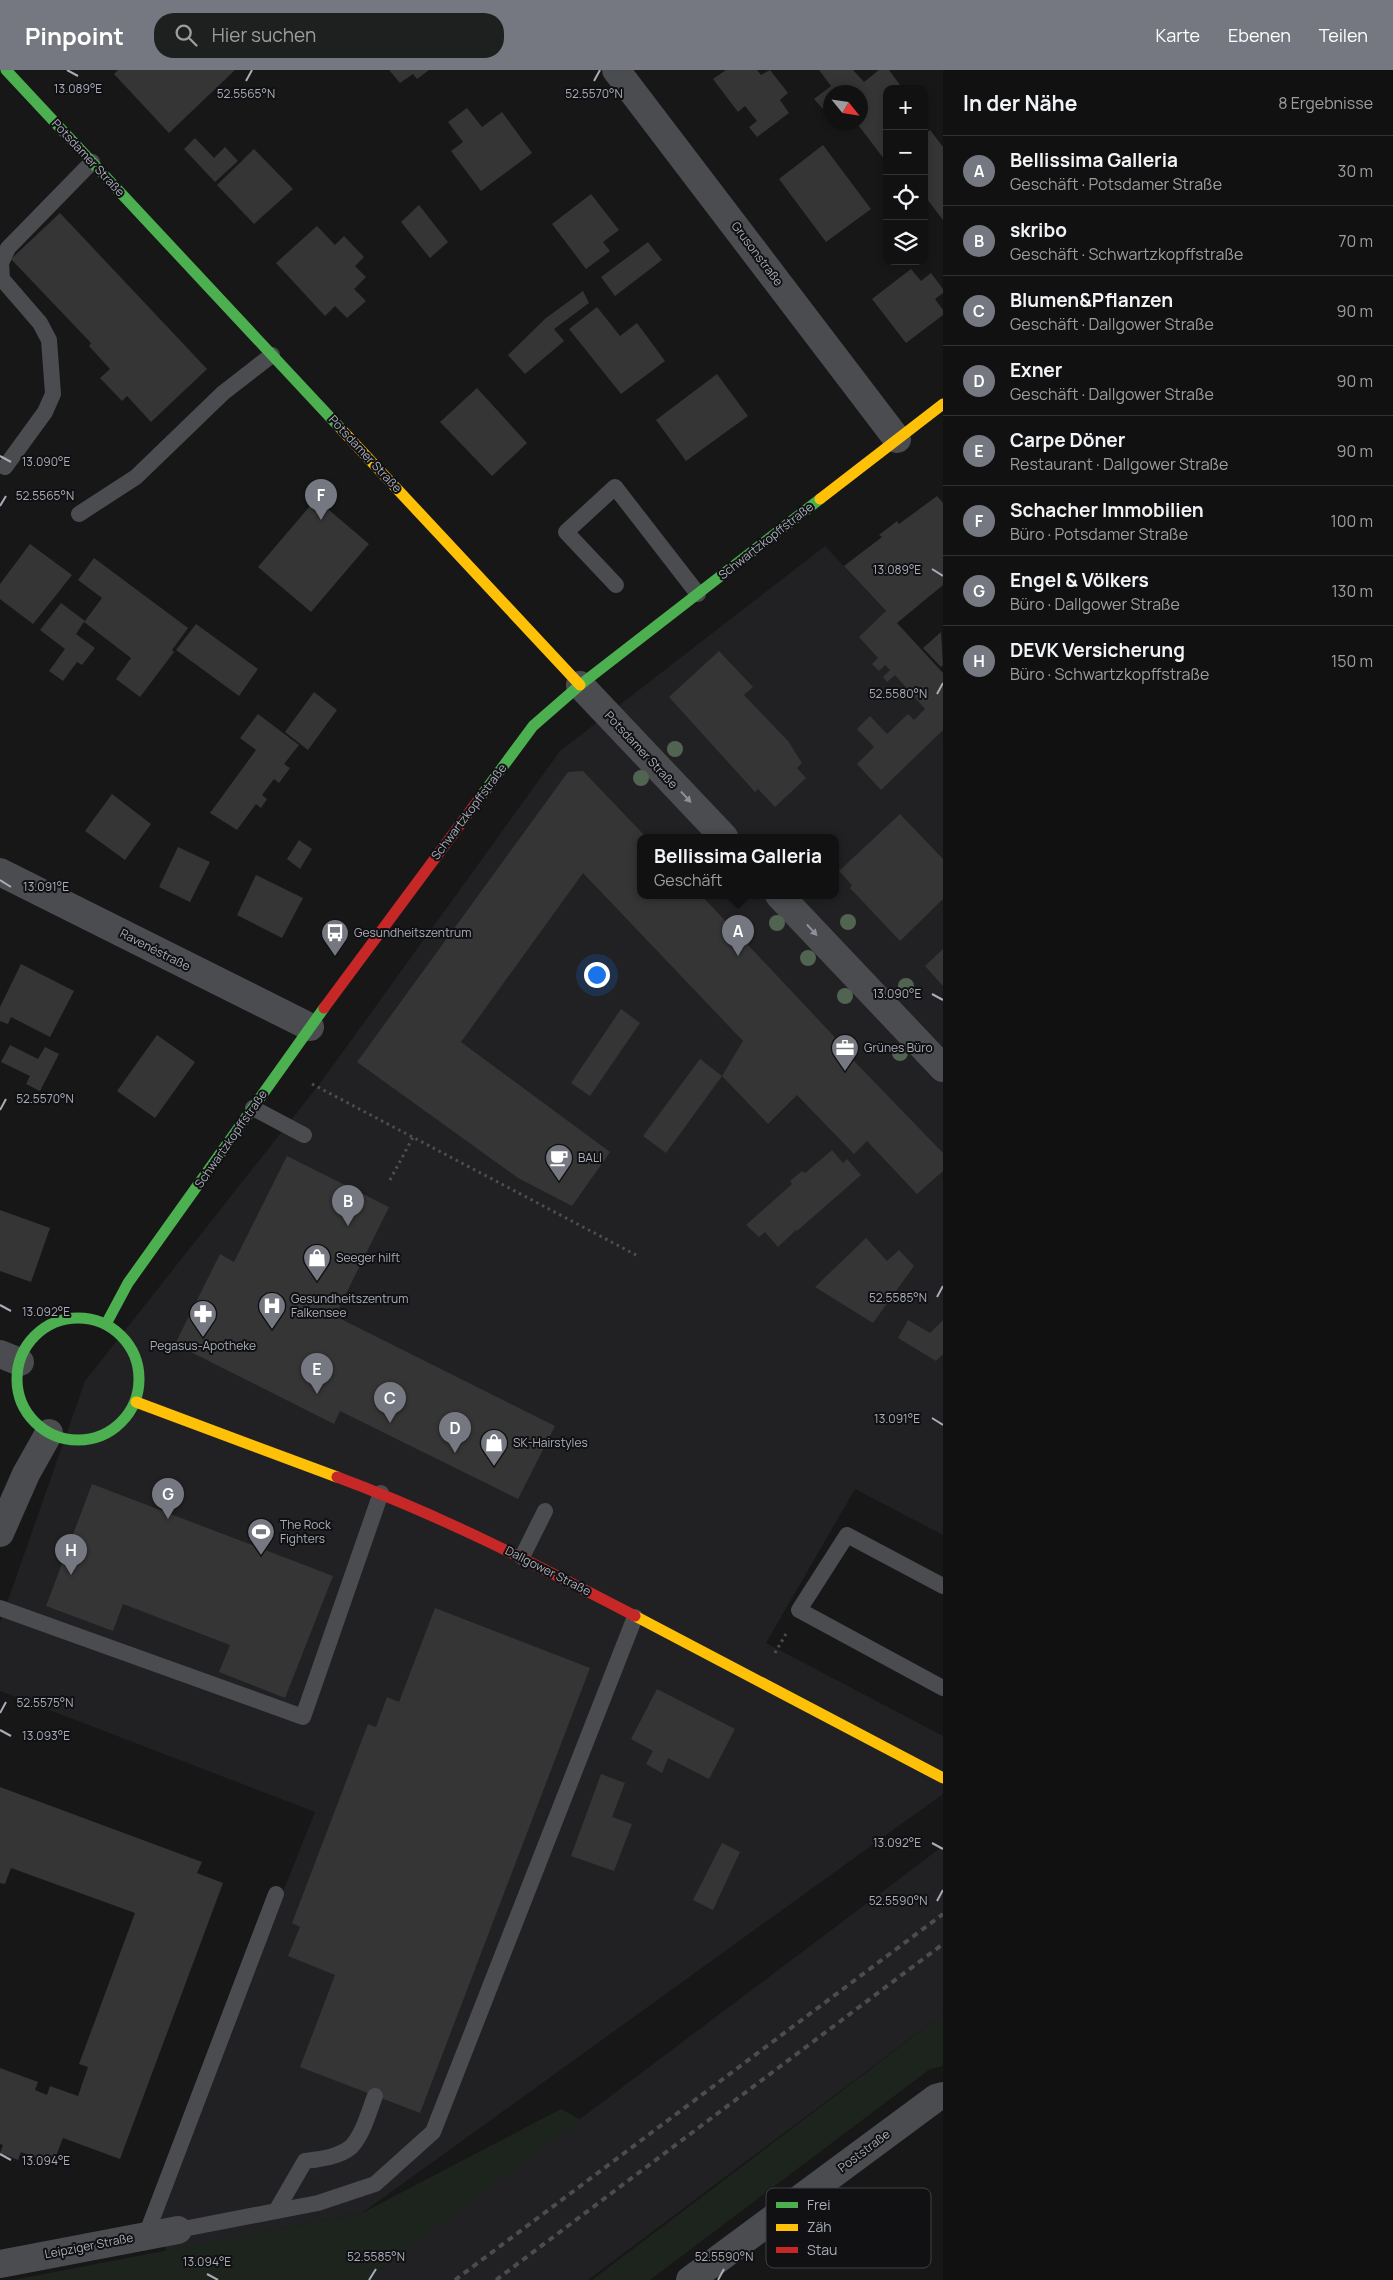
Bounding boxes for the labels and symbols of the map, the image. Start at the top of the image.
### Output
text: 13.089°E [54,80,102,97]
text: 52.5565°N [217,85,275,102]
text: 52.5570°N [565,85,623,102]
north arrow [823,85,868,130]
street label: Potsdamer Straße [48,115,129,200]
street label: Grusonstraße [728,218,787,289]
street label: Potsdamer Straße [325,411,406,496]
text: 13.090°E [22,453,71,470]
pin: F [305,479,337,520]
text: 52.5565°N [16,487,74,504]
street label: Schwartzkopffstraße [715,498,817,583]
text: 13.089°E [873,561,921,578]
text: 52.5580°N [869,685,927,702]
street label: Potsdamer Straße [601,707,682,792]
street label: Schwartzkopffstraße [427,760,510,863]
one-way arrow [680,791,692,803]
text: 13.091°E [23,878,69,895]
pin: A [722,915,754,956]
bus stop icon: Gesundheitszentrum [320,918,350,957]
place label: Gesundheitszentrum [354,924,471,941]
one-way arrow [806,924,818,936]
street label: Ravenéstraße [117,925,193,975]
your location [584,962,610,988]
text: 13.090°E [873,985,922,1002]
office icon: Grünes Büro [830,1033,860,1072]
place label: Grünes Büro [864,1039,933,1056]
street label: Schwartzkopffstraße [190,1086,271,1191]
text: 52.5570°N [16,1090,74,1107]
cafe icon: BALI [544,1143,574,1182]
place label: BALI [578,1149,602,1166]
pin: B [332,1185,364,1226]
shop icon: Seeger hilft [302,1243,332,1282]
place label: Seeger hilft [336,1249,400,1266]
text: 52.5585°N [869,1289,927,1306]
place label: Gesundheitszentrum Falkensee [291,1290,408,1321]
hospital icon: Gesundheitszentrum Falkensee [257,1291,287,1330]
pharmacy icon: Pegasus-Apotheke [188,1299,218,1338]
text: 13.092°E [22,1303,70,1320]
place label: Pegasus-Apotheke [150,1337,256,1354]
pin: E [301,1353,333,1394]
pin: C [374,1382,406,1423]
text: 13.091°E [874,1410,920,1427]
pin: D [439,1412,471,1453]
shop icon: SK-Hairstyles [479,1428,509,1467]
place label: SK-Hairstyles [513,1434,588,1451]
pin: G [152,1478,184,1519]
place label: The Rock Fighters [280,1516,332,1547]
sports icon: The Rock Fighters [246,1517,276,1556]
pin: H [55,1534,87,1575]
street label: Dallgower Straße [502,1542,594,1600]
text: 52.5575°N [17,1694,73,1711]
text: 13.093°E [22,1727,70,1744]
text: 13.092°E [873,1834,921,1851]
text: 52.5590°N [869,1892,927,1909]
street label: Poststraße [834,2125,893,2176]
text: 13.094°E [22,2152,70,2169]
legend [766,2188,931,2268]
text: Frei [807,2195,830,2214]
text: Zäh [807,2217,832,2236]
street label: Leipziger Straße [43,2229,135,2262]
text: Stau [807,2240,837,2259]
text: 52.5585°N [347,2248,405,2265]
text: 52.5590°N [695,2248,753,2265]
text: 13.094°E [183,2253,231,2270]

